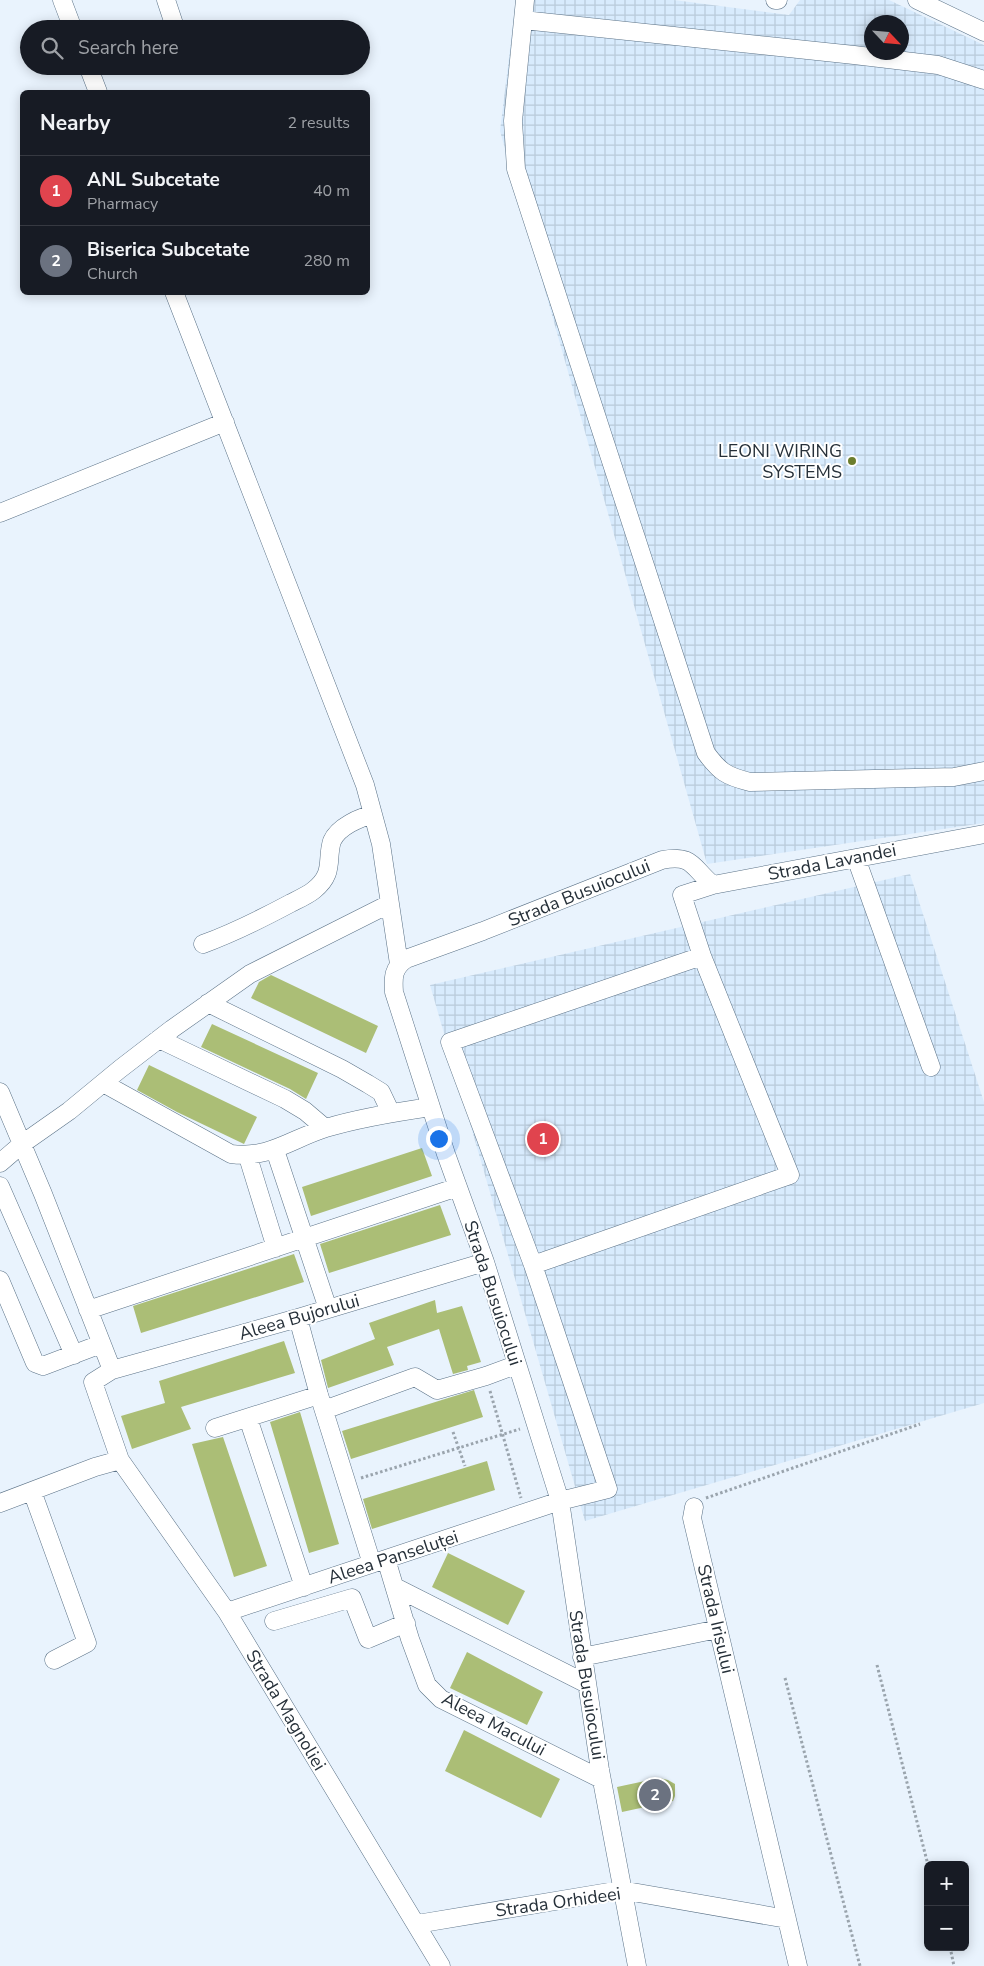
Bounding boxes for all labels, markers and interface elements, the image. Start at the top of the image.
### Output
north arrow [864,15,909,60]
search box [20,20,370,75]
icon: search [38,34,66,62]
text: Search here [78,35,179,61]
text: Nearby [40,109,110,137]
text: 2 results [288,112,350,134]
text: ANL Subcetate [87,167,220,193]
text: 1 [51,180,61,202]
text: 40 m [313,180,350,202]
text: Pharmacy [87,193,158,215]
text: Biserica Subcetate [87,237,250,263]
text: 2 [51,250,61,272]
text: 280 m [303,250,350,272]
text: Church [87,263,138,285]
place label: LEONI WIRING SYSTEMS [718,439,842,484]
marker: LEONI WIRING SYSTEMS [846,455,858,467]
street label: Strada Lavandei [766,838,898,886]
street label: Strada Busuiocului [504,854,654,932]
pin: 1 [527,1120,559,1158]
your location [426,1126,452,1152]
street label: Strada Busuiocului [458,1217,528,1369]
street label: Aleea Bujorului [236,1288,362,1346]
street label: Aleea Panseluței [325,1525,461,1589]
street label: Strada Irisului [692,1562,740,1676]
street label: Strada Busuiocului [563,1608,611,1762]
street label: Strada Magnoliei [240,1645,332,1775]
street label: Aleea Macului [438,1686,550,1762]
pin: 2 [639,1776,671,1814]
map controls [924,1861,969,1951]
button: + [924,1861,969,1906]
street label: Strada Orhideei [494,1881,622,1923]
button: − [924,1906,969,1951]

